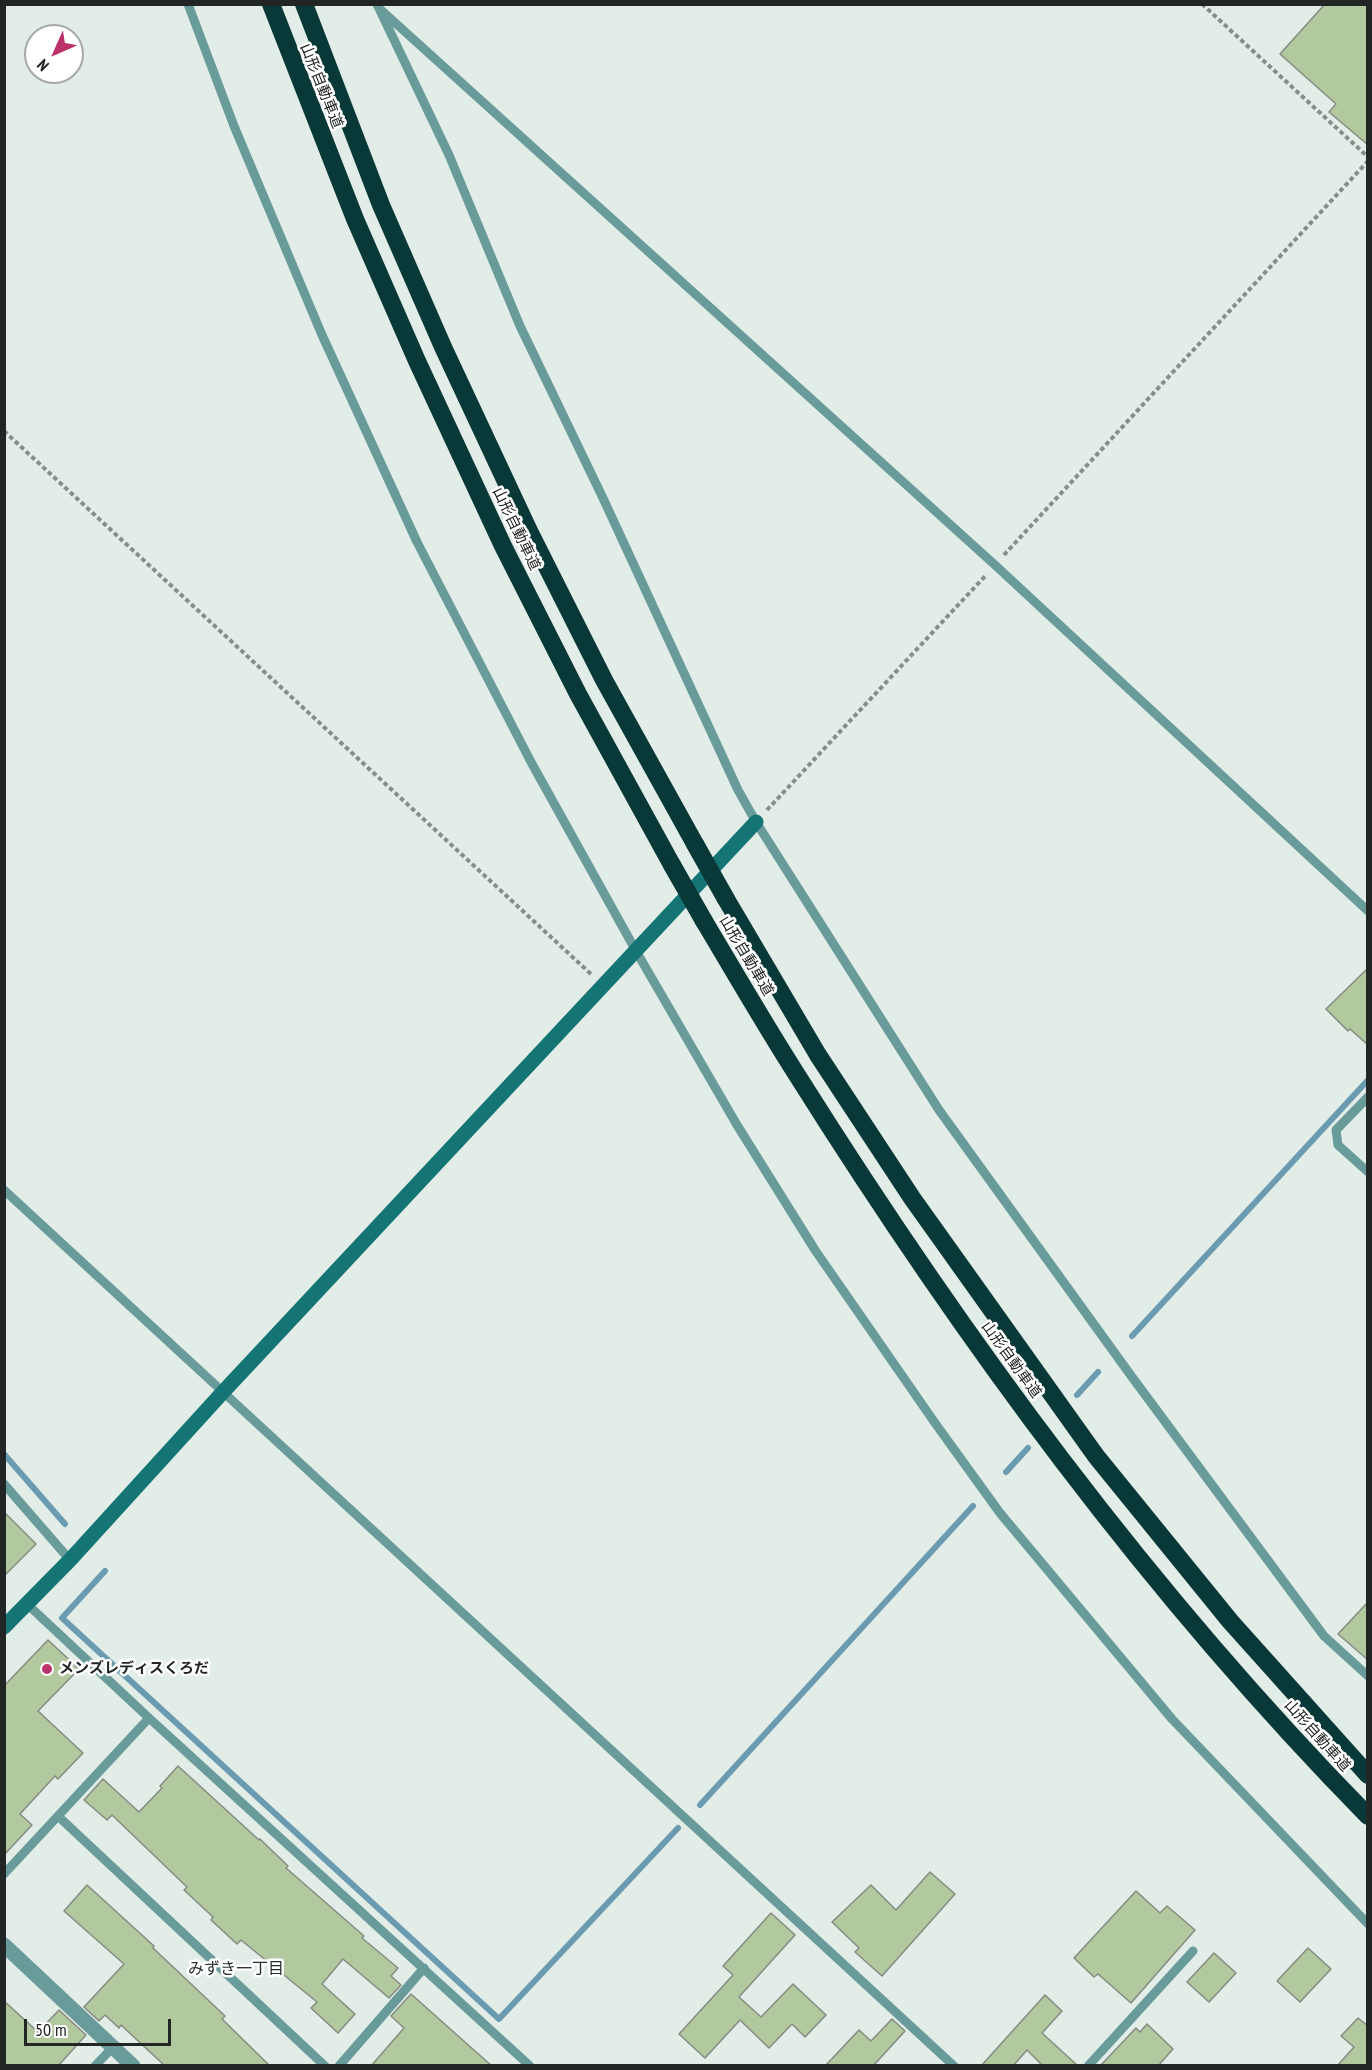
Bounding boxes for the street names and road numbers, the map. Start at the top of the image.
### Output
street label: 山形自動車道 [296,41,346,131]
street label: 山形自動車道 [488,485,544,573]
street label: 山形自動車道 [715,913,777,999]
street label: 山形自動車道 [977,1318,1045,1402]
street label: 山形自動車道 [1280,1697,1354,1775]

